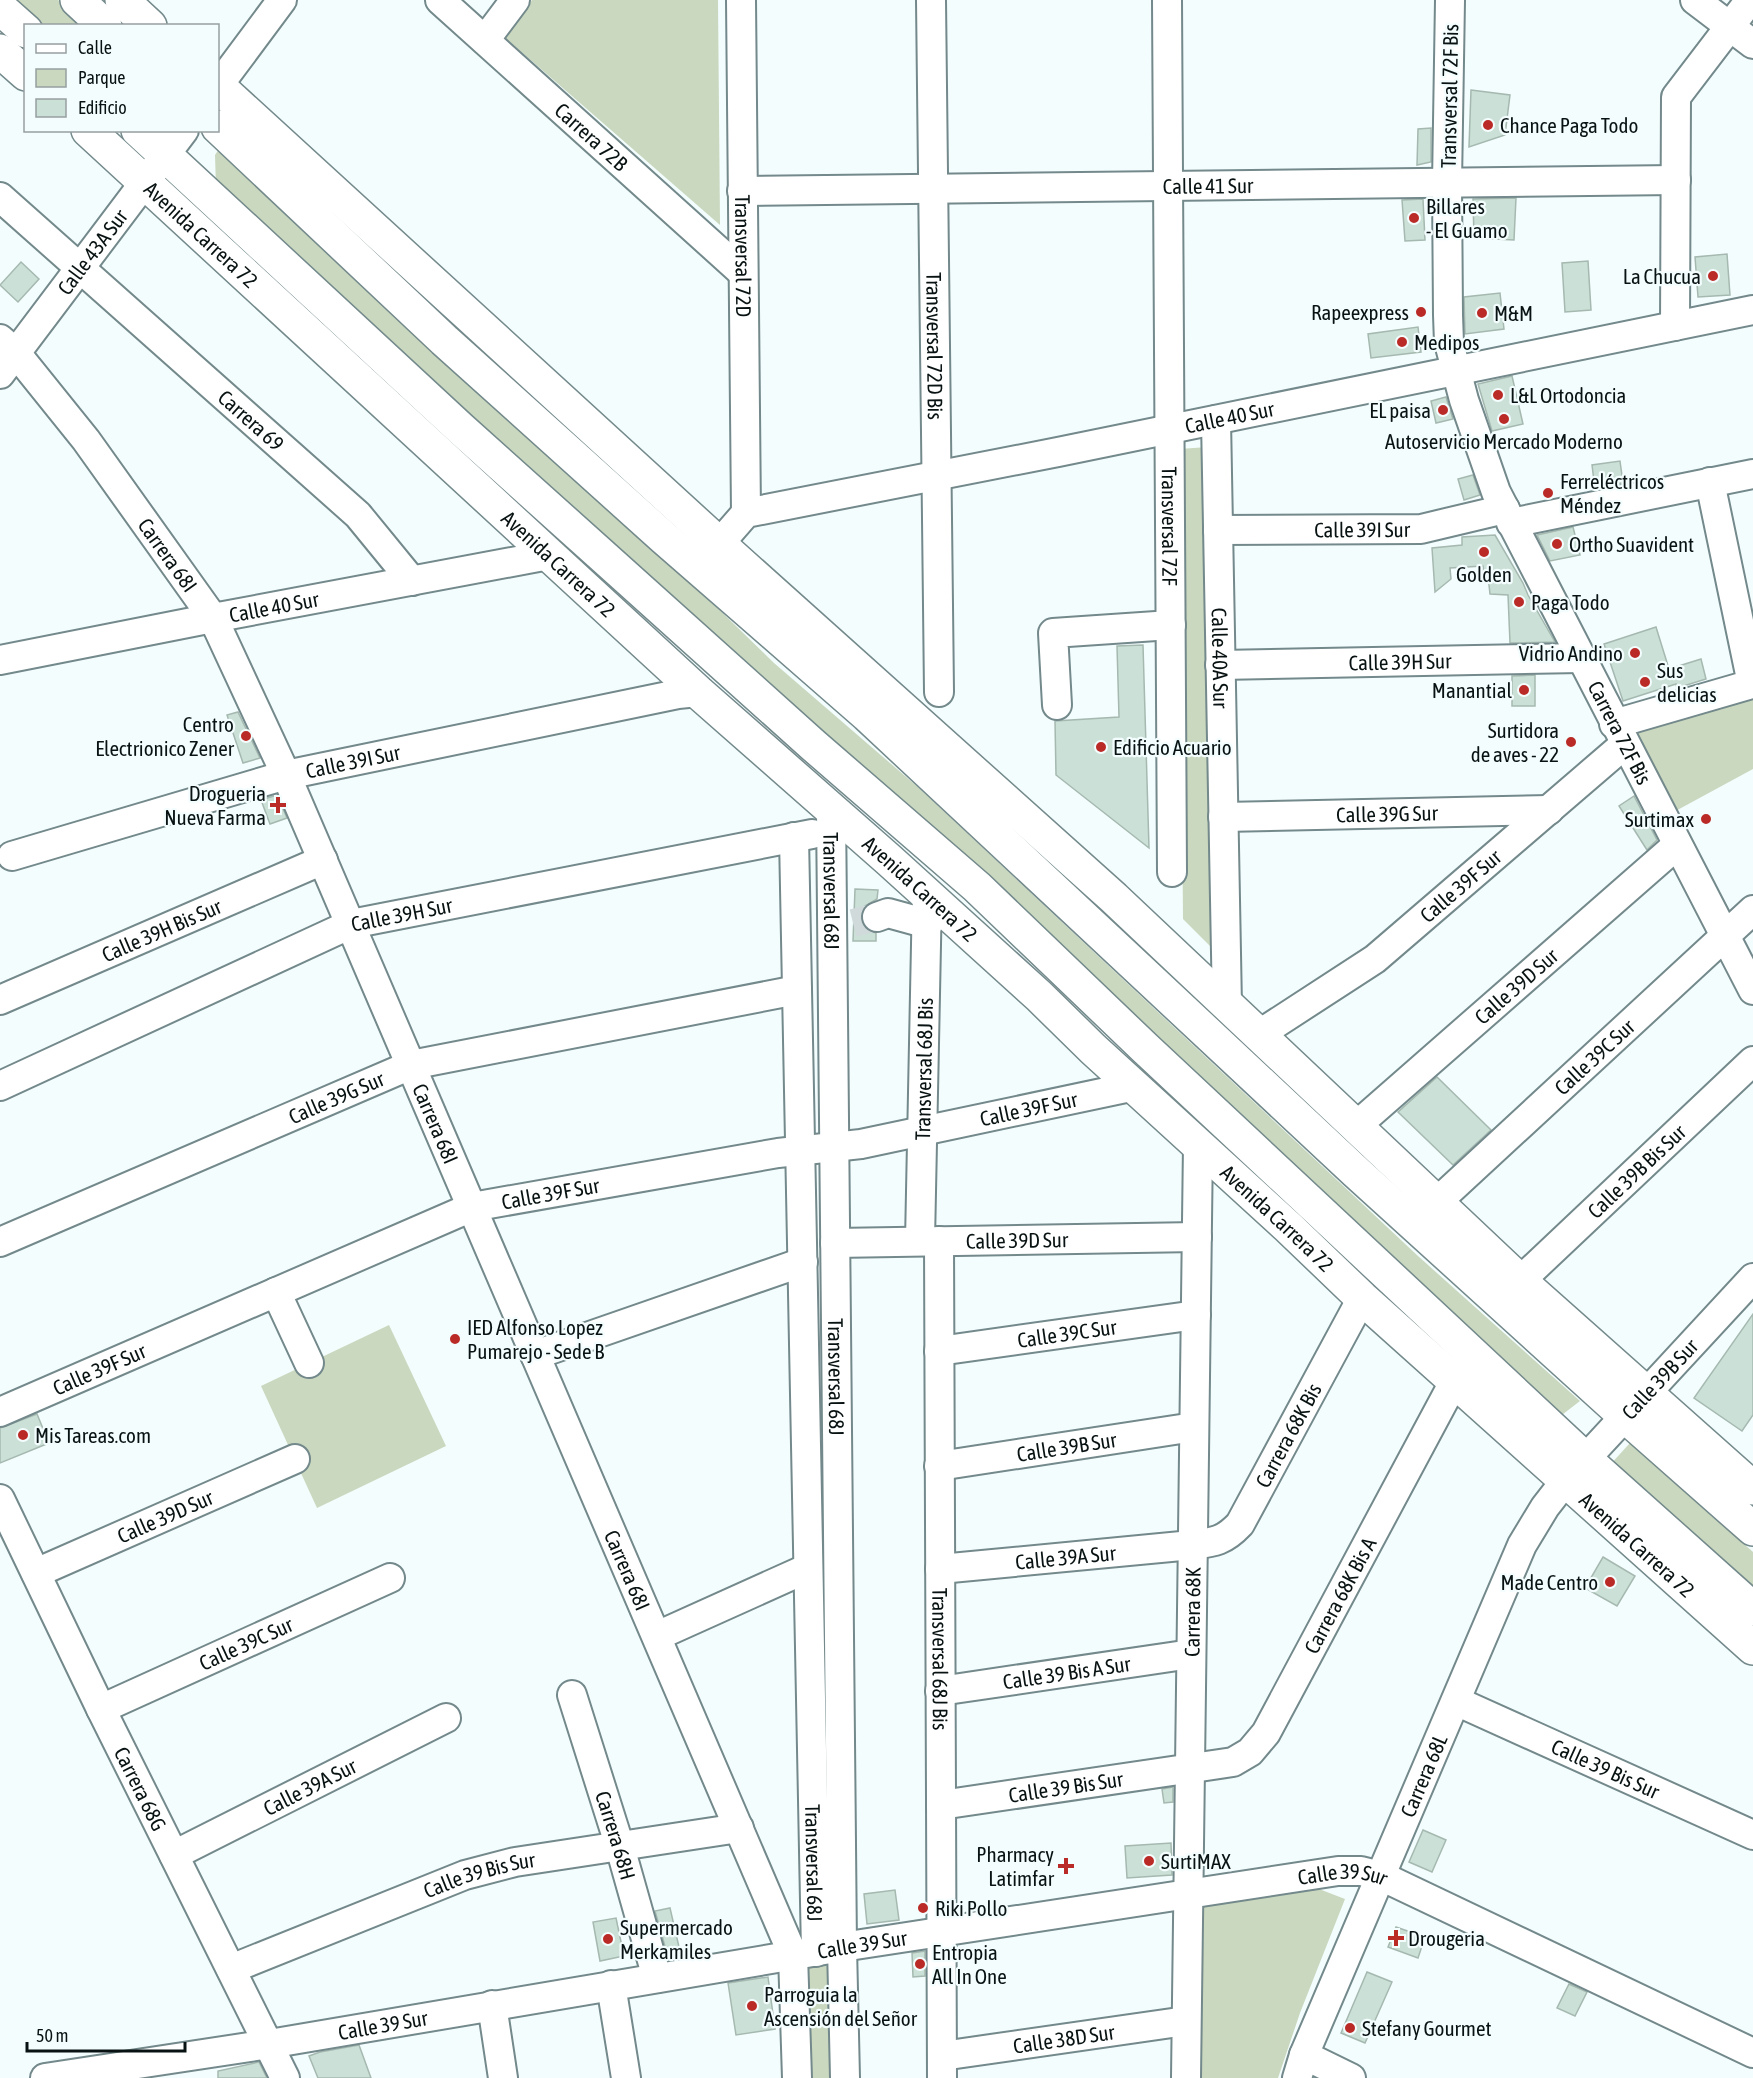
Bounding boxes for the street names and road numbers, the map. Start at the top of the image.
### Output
street label: Transversal 72F Bis [1436,24,1462,168]
street label: Carrera 72B [550,98,633,175]
street label: Calle 41 Sur [1163,173,1254,198]
street label: Avenida Carrera 72 [140,176,263,292]
street label: Transversal 72D [731,195,756,317]
street label: Calle 43A Sur [52,204,133,299]
street label: Transversal 72D Bis [922,272,948,420]
street label: Carrera 69 [214,385,289,455]
street label: Calle 40 Sur [1183,396,1277,438]
street label: Transversal 72F [1158,466,1182,586]
street label: Avenida Carrera 72 [497,506,620,622]
street label: Carrera 68I [134,513,202,596]
street label: Calle 39I Sur [1314,517,1411,542]
street label: Calle 40 Sur [227,586,321,627]
street label: Calle 40A Sur [1208,607,1233,709]
street label: Calle 39H Sur [1348,649,1452,675]
street label: Carrera 72F Bis [1584,677,1657,788]
street label: Calle 39I Sur [304,740,403,783]
street label: Calle 39G Sur [1336,800,1439,827]
street label: Avenida Carrera 72 [858,831,982,946]
street label: Transversal 68J [819,832,844,950]
street label: Calle 39F Sur [1415,844,1506,927]
street label: Calle 39H Sur [349,892,455,936]
street label: Calle 39H Bis Sur [98,893,226,966]
street label: Calle 39D Sur [1470,943,1563,1029]
street label: Transversal 68J Bis [910,998,937,1141]
street label: Calle 39C Sur [1549,1014,1640,1099]
street label: Calle 39G Sur [285,1066,388,1128]
street label: Carrera 68I [408,1080,463,1167]
street label: Calle 39F Sur [978,1086,1080,1131]
street label: Calle 39B Bis Sur [1582,1119,1691,1223]
street label: Avenida Carrera 72 [1216,1160,1339,1276]
street label: Calle 39F Sur [499,1173,602,1214]
street label: Calle 39D Sur [966,1227,1069,1253]
street label: Calle 39C Sur [1016,1314,1119,1352]
street label: Transversal 68J [824,1318,849,1436]
street label: Calle 39B Sur [1617,1333,1703,1424]
street label: Calle 39F Sur [49,1338,150,1400]
street label: Carrera 68K Bis [1250,1379,1326,1491]
street label: Calle 39B Sur [1015,1427,1119,1466]
street label: Calle 39D Sur [113,1484,217,1548]
street label: Avenida Carrera 72 [1575,1487,1699,1602]
street label: Carrera 68I [600,1526,655,1614]
street label: Carrera 68K Bis A [1299,1533,1381,1657]
street label: Calle 39A Sur [1014,1540,1117,1574]
street label: Carrera 68K [1179,1566,1205,1657]
street label: Transversal 68J Bis [928,1588,953,1730]
street label: Calle 39C Sur [195,1611,297,1675]
street label: Calle 39 Bis A Sur [1001,1651,1133,1694]
street label: Carrera 68L [1395,1731,1452,1820]
street label: Calle 39 Bis Sur [1548,1734,1664,1803]
street label: Carrera 68G [110,1743,172,1834]
street label: Calle 39A Sur [259,1753,361,1820]
street label: Calle 39 Bis Sur [1007,1766,1125,1807]
street label: Carrera 68H [591,1788,641,1882]
street label: Transversal 68J [801,1804,827,1922]
street label: Calle 39 Bis Sur [420,1847,537,1903]
street label: Calle 39 Sur [1296,1859,1392,1890]
street label: Calle 39 Sur [815,1925,909,1963]
street label: Calle 39 Sur [336,2005,430,2044]
street label: Calle 38D Sur [1011,2019,1117,2058]

